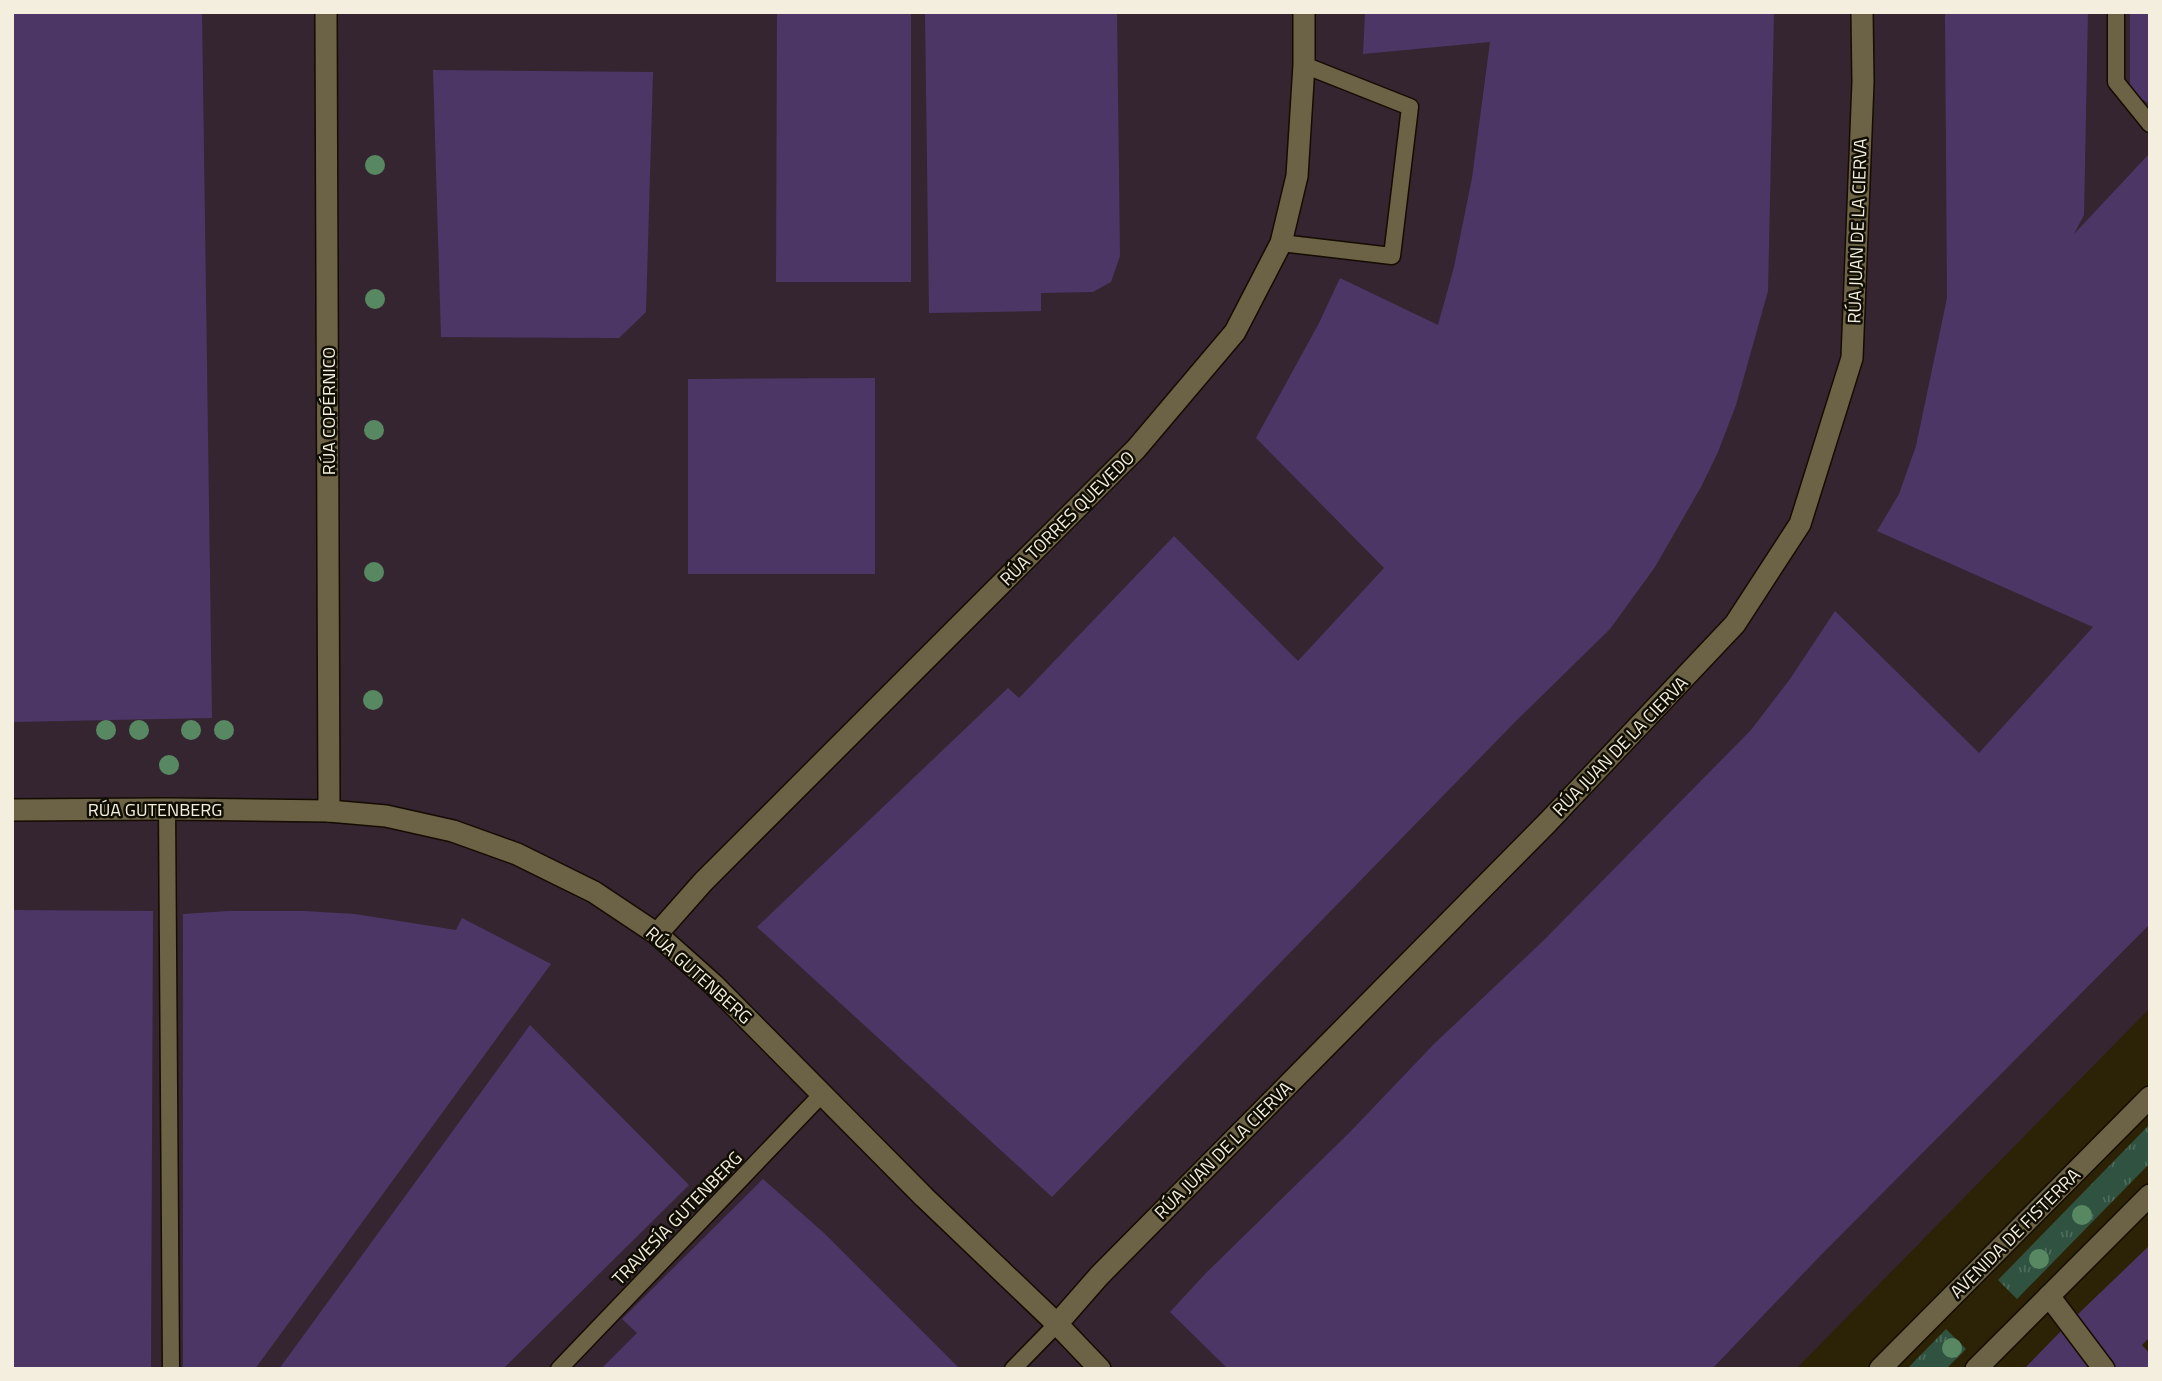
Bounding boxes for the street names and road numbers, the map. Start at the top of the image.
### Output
street label: RÚA JUAN DE LA CIERVA [1840,138,1874,324]
street label: RÚA COPÉRNICO [315,347,342,475]
street label: RÚA TORRES QUEVEDO [993,444,1141,592]
street label: RÚA JUAN DE LA CIERVA [1546,670,1694,822]
street label: RÚA GUTENBERG [88,796,222,823]
street label: RÚA GUTENBERG [640,920,758,1030]
street label: RÚA JUAN DE LA CIERVA [1148,1075,1298,1225]
street label: TRAVESÍA GUTENBERG [606,1145,748,1291]
street label: AVENIDA DE FISTERRA [1944,1162,2086,1304]

